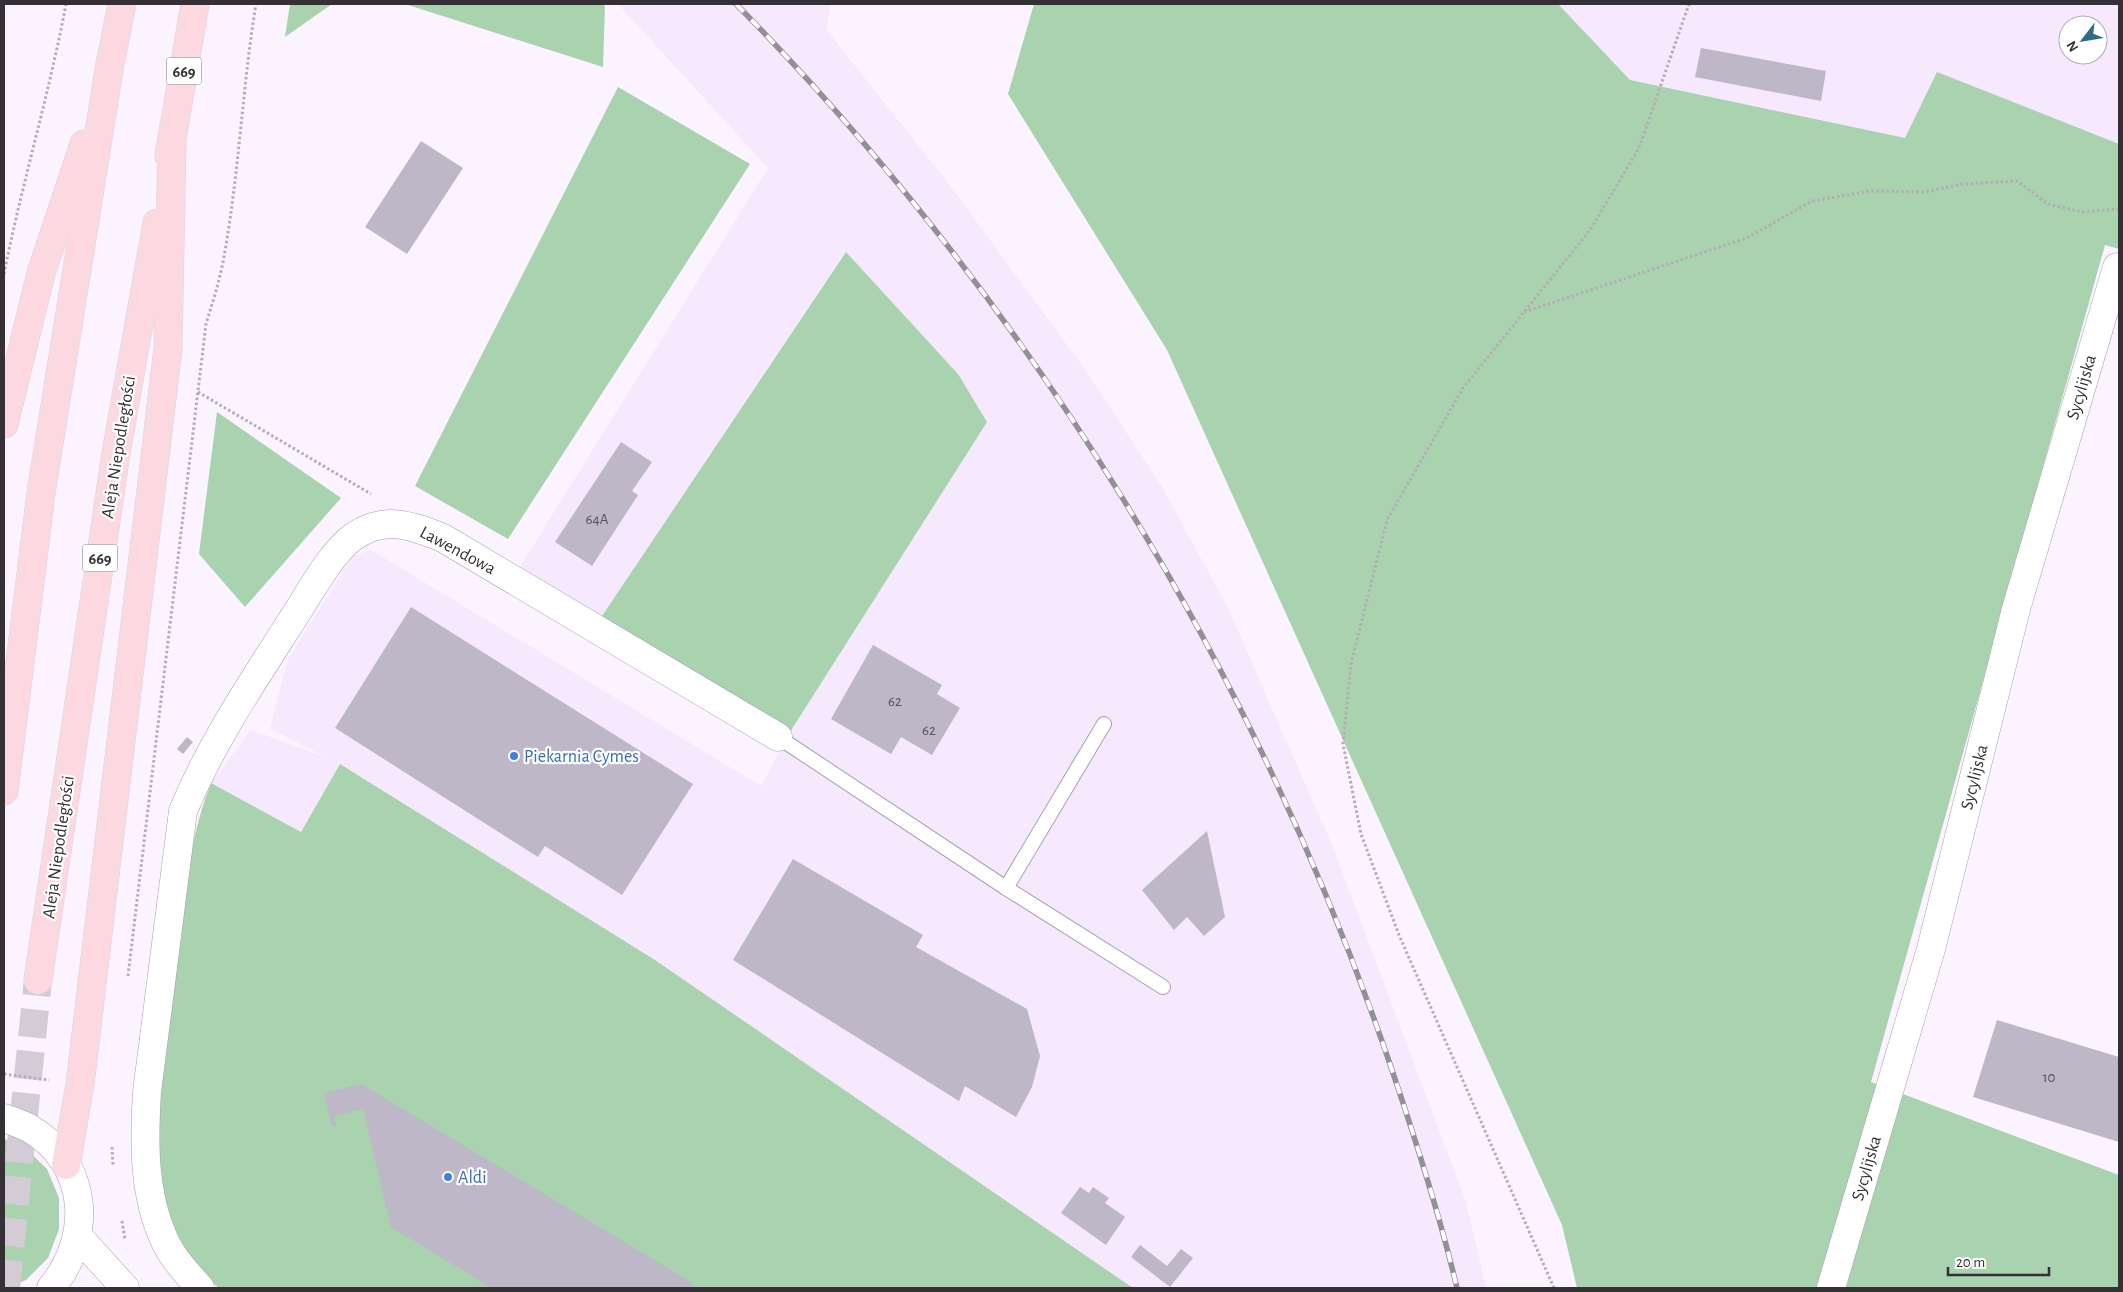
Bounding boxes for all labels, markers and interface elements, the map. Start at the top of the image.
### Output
north arrow [2058,15,2108,65]
text: N [2064,38,2081,54]
road number: 669 [166,58,202,84]
street label: Sycylijska [2064,353,2100,422]
street label: Aleja Niepodległości [99,374,139,520]
house number: 64A [586,512,609,527]
street label: Lawendowa [417,523,498,578]
road number: 669 [82,544,118,572]
house number: 62 [888,694,902,709]
house number: 62 [922,723,936,738]
street label: Sycylijska [1958,743,1992,812]
place label: Piekarnia Cymes [524,748,639,766]
marker: Piekarnia Cymes [508,750,520,762]
street label: Aleja Niepodległości [40,774,78,920]
house number: 10 [2042,1070,2056,1085]
street label: Sycylijska [1849,1134,1885,1203]
place label: Aldi [458,1169,487,1187]
marker: Aldi [442,1171,454,1183]
scale bar [1948,1244,2049,1276]
text: 20 m [1956,1255,1985,1270]

